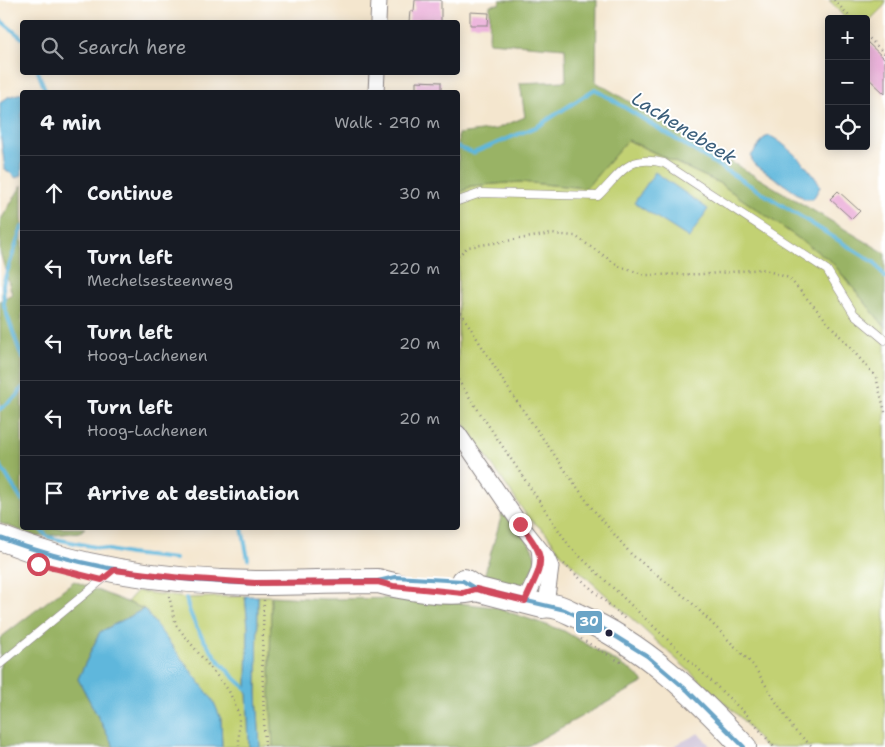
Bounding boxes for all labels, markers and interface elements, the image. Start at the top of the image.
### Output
map controls [825,15,870,150]
button: + [825,15,870,60]
search box [20,20,460,75]
icon: search [38,34,66,62]
text: Search here [78,35,187,60]
button: − [825,60,870,105]
water label: Lachenebeek [627,86,741,170]
button: locate [825,105,870,150]
text: 4 min [40,109,101,137]
text: Walk · 290 m [334,112,440,133]
icon: ahead [40,179,68,207]
text: Continue [87,181,173,206]
text: 30 m [399,183,440,204]
text: Turn left [87,245,173,270]
icon: left [40,254,68,282]
text: 220 m [388,258,440,279]
text: Mechelsesteenweg [87,270,233,291]
text: Turn left [87,320,173,345]
icon: left [40,329,68,357]
text: 20 m [399,333,440,354]
text: Hoog-Lachenen [87,345,207,366]
text: Turn left [87,395,173,420]
icon: left [40,404,68,432]
text: 20 m [399,408,440,429]
text: Hoog-Lachenen [87,420,207,441]
icon: arrive [40,479,68,507]
text: Arrive at destination [87,481,299,506]
route end [509,513,532,536]
route start [27,553,50,576]
line badge: 30 [575,610,603,634]
text: 30 [579,612,599,630]
unlabelled marker [604,628,614,638]

